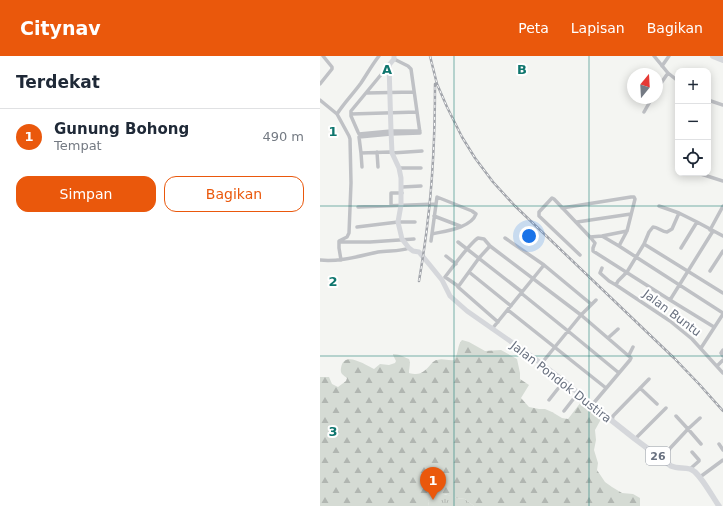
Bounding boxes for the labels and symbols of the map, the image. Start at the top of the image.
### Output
text: A [382,62,392,77]
text: B [517,62,527,77]
north arrow [627,68,663,104]
text: 1 [328,124,338,139]
your location [519,226,539,246]
text: 2 [328,274,338,289]
street label: Jalan Buntu [640,286,704,339]
street label: Jalan Pondok Dustira [507,338,614,426]
text: 3 [328,424,338,439]
road number: 26 [646,447,670,465]
pin: 1 [420,467,446,500]

